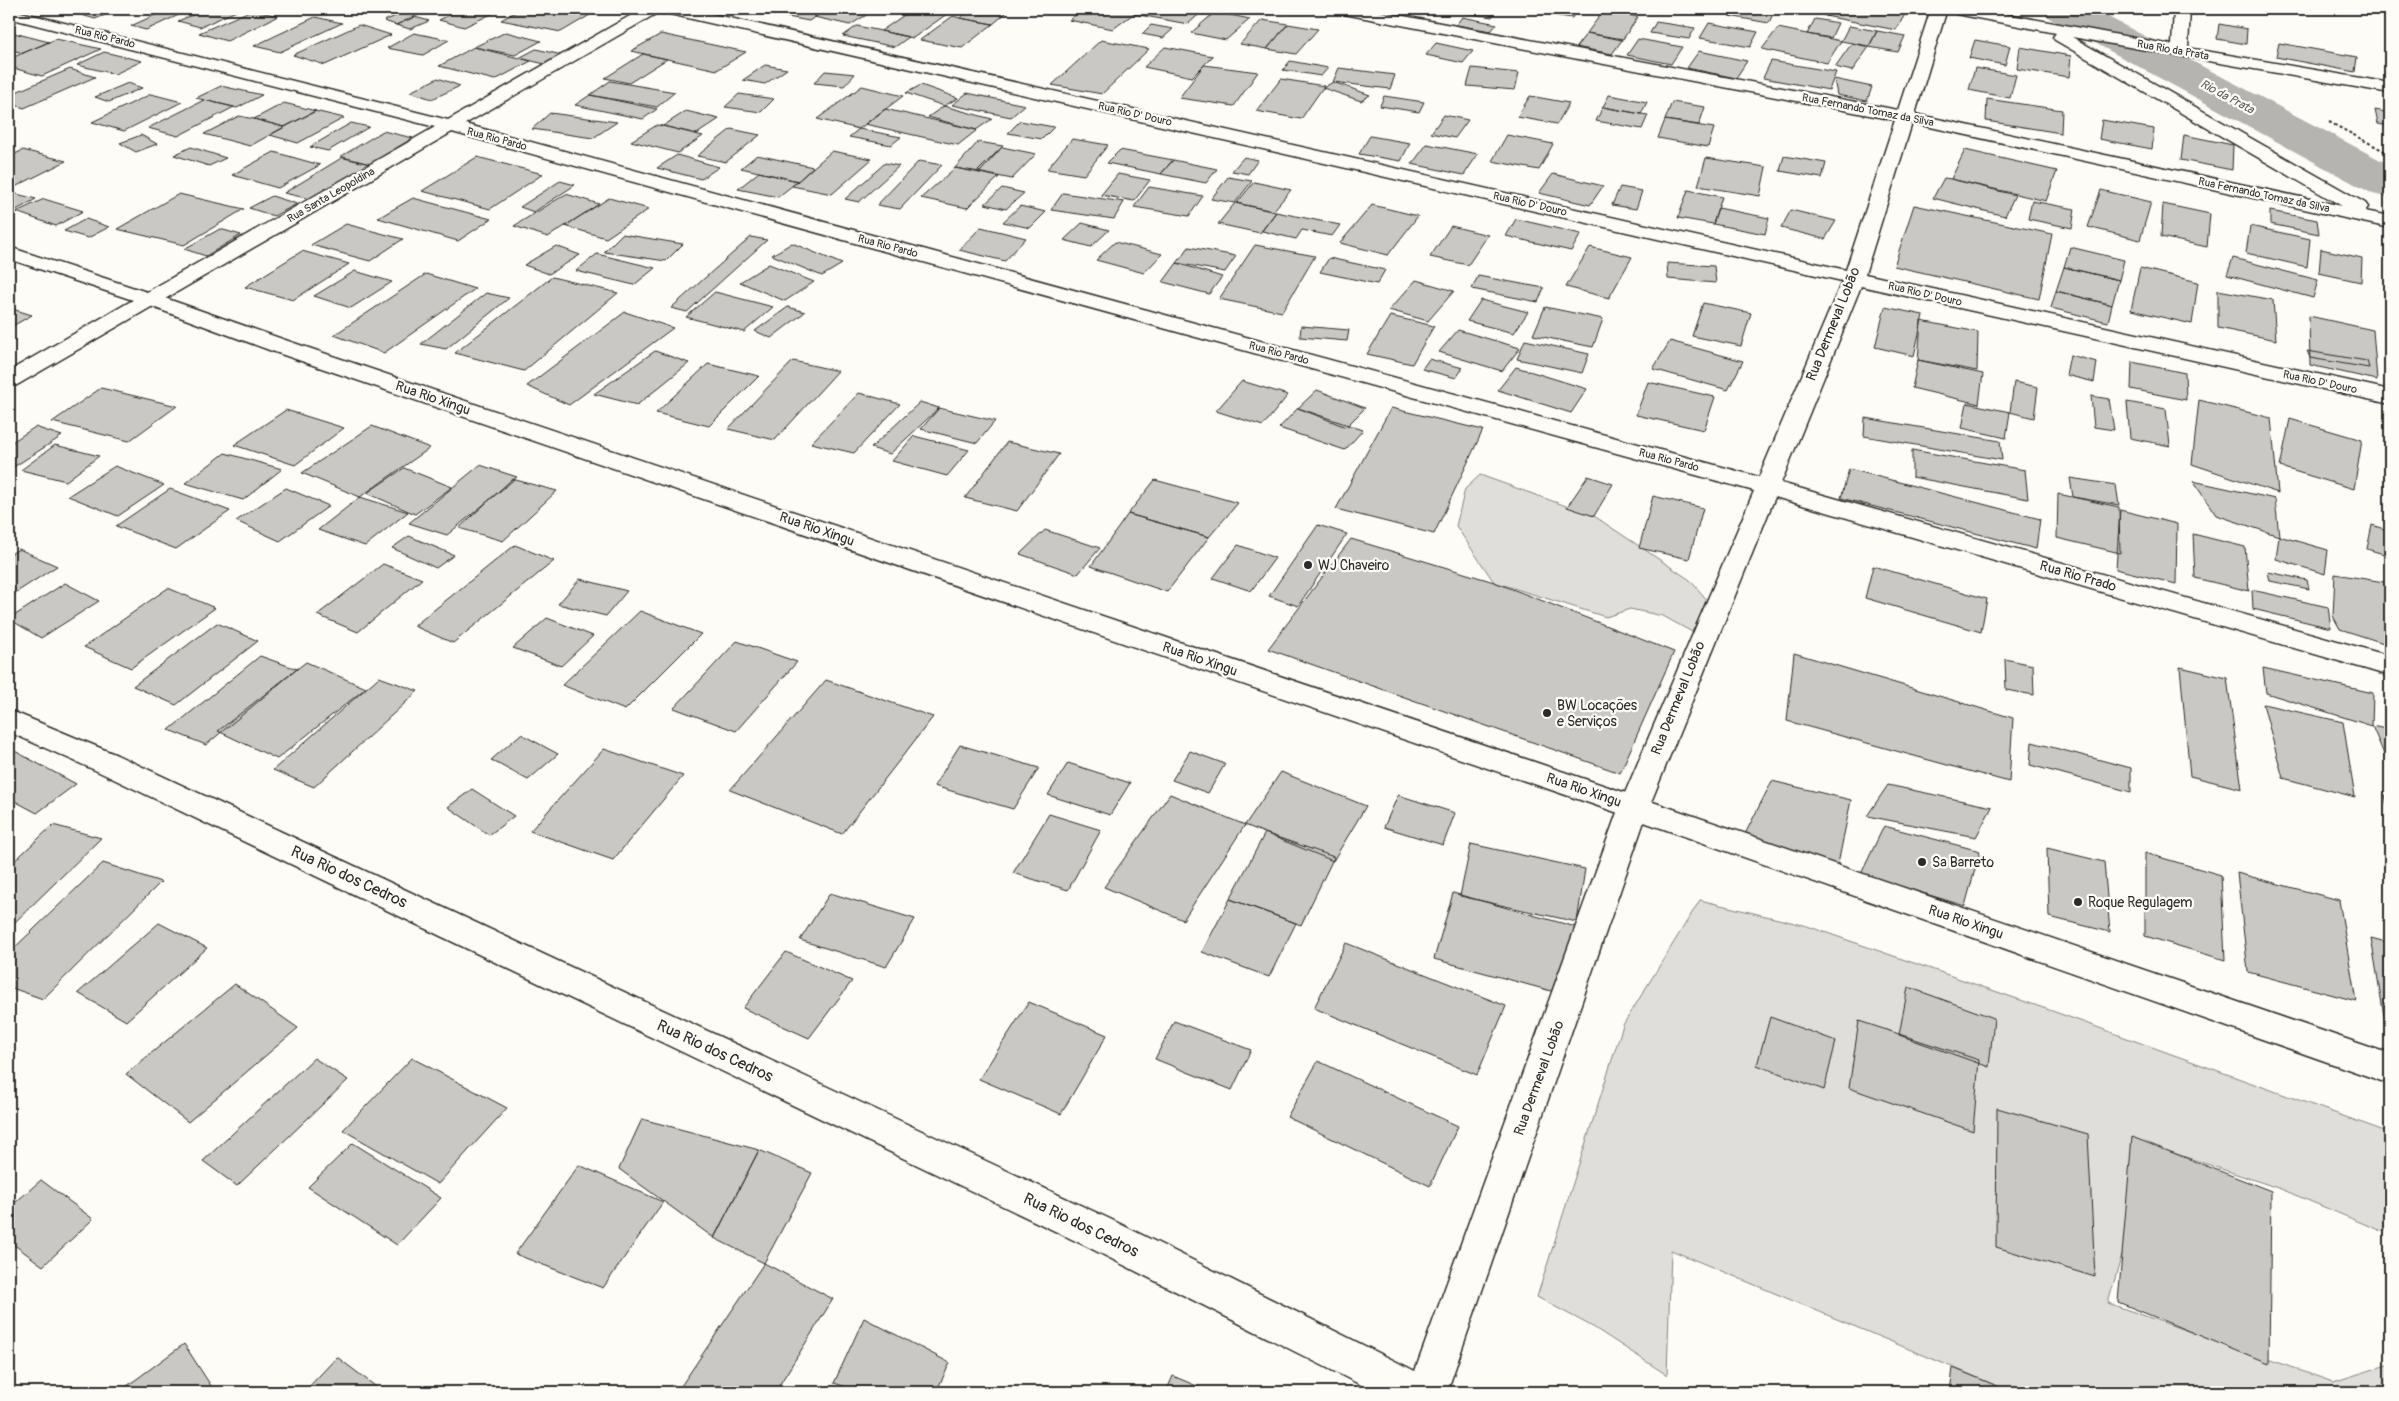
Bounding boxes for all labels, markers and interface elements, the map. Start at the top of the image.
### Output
street label: Rua Rio Pardo [74,23,137,51]
street label: Rua Rio da Prata [2136,37,2210,63]
water label: Rio da Prata [2198,77,2258,118]
street label: Rua Fernando Tomaz da Silva [1801,91,1935,129]
street label: Rua Rio D' Douro [1097,99,1173,129]
street label: Rua Rio Pardo [466,125,528,153]
street label: Rua Santa Leopoldina [285,165,377,225]
street label: Rua Fernando Tomaz da Silva [2197,175,2331,215]
street label: Rua Rio D' Douro [1492,189,1568,219]
street label: Rua Rio Pardo [857,232,919,260]
street label: Rua Dermeval Lobão [1802,264,1864,383]
street label: Rua Rio D' Douro [1887,279,1963,309]
street label: Rua Rio Pardo [1248,339,1310,367]
street label: Rua Rio D' Douro [2282,368,2358,396]
street label: Rua Rio Xingu [393,377,473,419]
street label: Rua Rio Pardo [1638,446,1700,474]
street label: Rua Rio Xingu [777,508,857,550]
place label: WJ Chaveiro [1318,557,1390,574]
street label: Rua Rio Prado [2038,557,2119,595]
marker: WJ Chaveiro [1302,559,1314,571]
street label: Rua Rio Xingu [1160,638,1240,680]
street label: Rua Dermeval Lobão [1647,638,1709,757]
place label: BW Locações e Serviços [1557,697,1638,730]
marker: BW Locações e Serviços [1541,707,1553,719]
street label: Rua Rio Xingu [1544,769,1624,811]
street label: Rua Rio dos Cedros [288,841,410,913]
place label: Sa Barreto [1932,854,1994,871]
marker: Sa Barreto [1916,856,1928,868]
place label: Roque Regulagem [2088,894,2192,911]
marker: Roque Regulagem [2072,896,2084,908]
street label: Rua Rio Xingu [1926,901,2006,943]
street label: Rua Rio dos Cedros [654,1015,776,1087]
street label: Rua Dermeval Lobão [1510,1018,1568,1138]
street label: Rua Rio dos Cedros [1020,1188,1142,1262]

